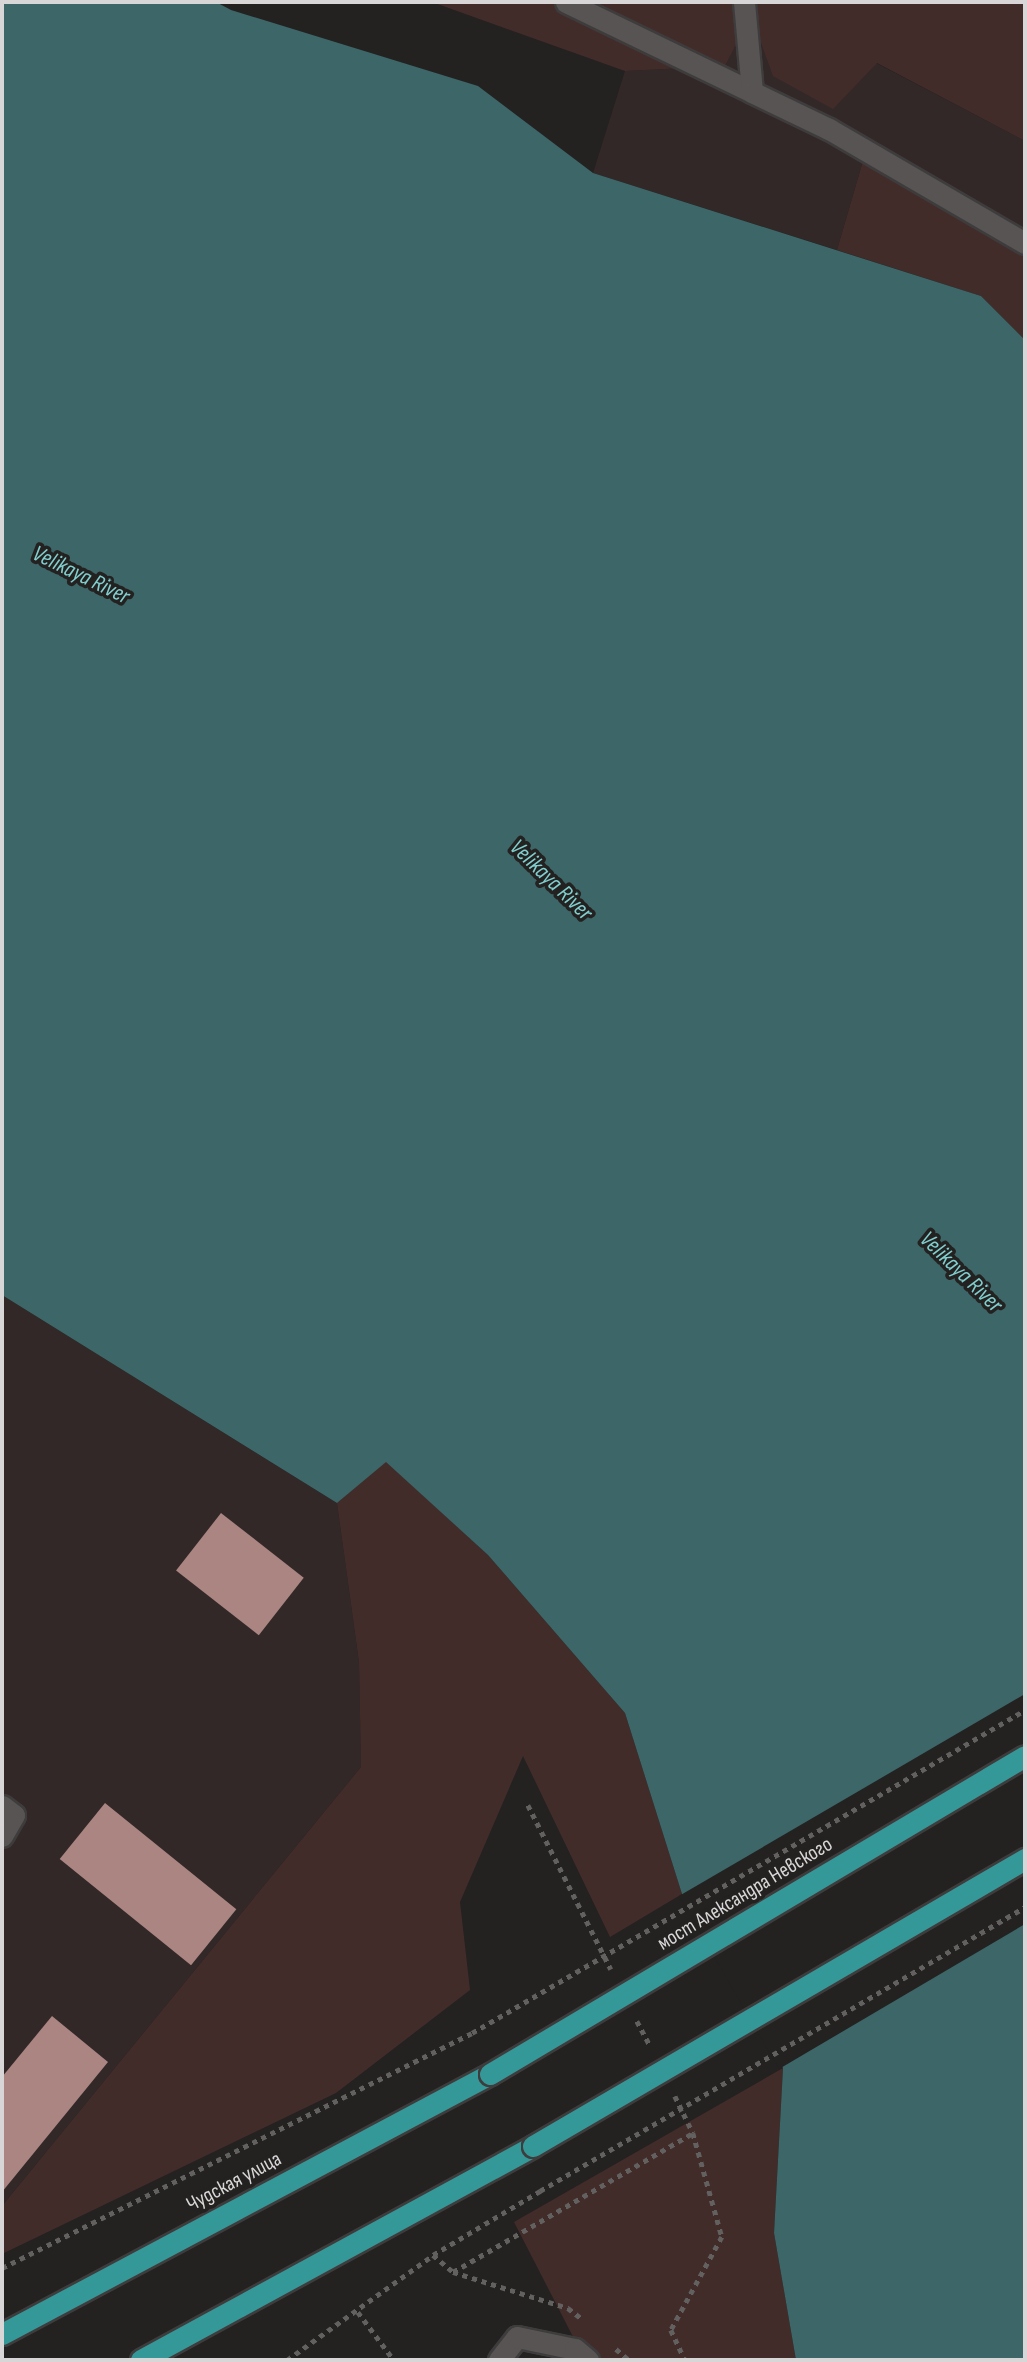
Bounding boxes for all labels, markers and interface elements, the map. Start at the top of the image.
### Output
water label: Velikaya River [28,540,134,610]
water label: Velikaya River [504,834,598,926]
water label: Velikaya River [914,1226,1008,1318]
street label: мост Александра Невского [653,1832,837,1956]
street label: Чудская улица [182,2147,286,2217]

